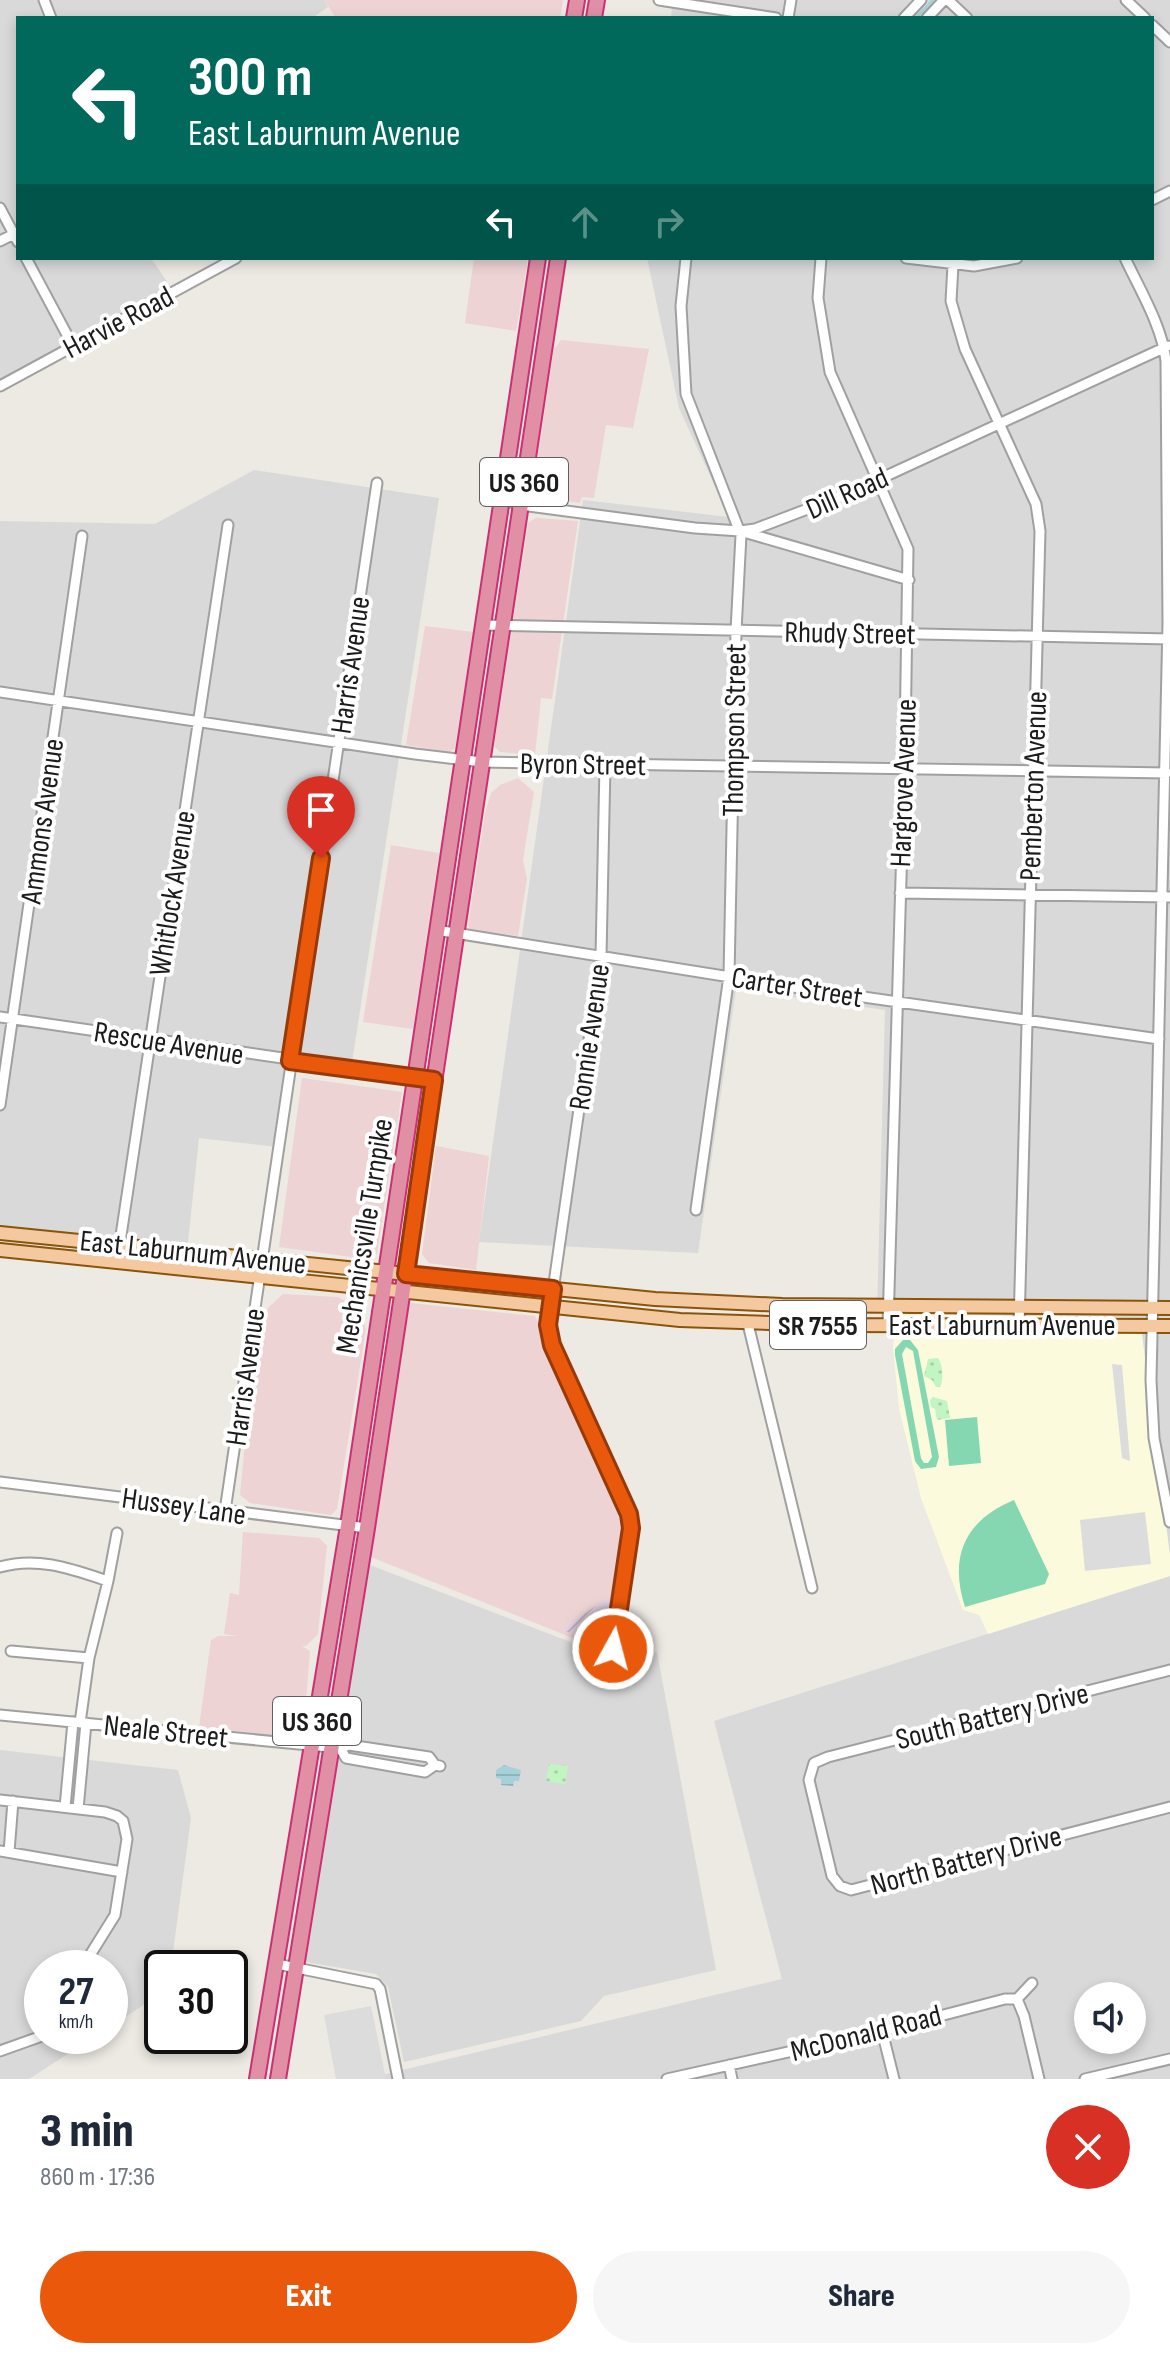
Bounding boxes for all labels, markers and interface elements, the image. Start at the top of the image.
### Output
text: 300 m [188,45,312,112]
icon: left [56,48,160,152]
text: East Laburnum Avenue [188,113,461,156]
icon: left [479,200,523,244]
icon: ahead [563,200,607,244]
icon: right [647,200,691,244]
street label: Harvie Road [57,279,180,367]
road number: US 360 [480,458,568,506]
street label: Dill Road [801,460,894,528]
street label: Harris Avenue [324,594,378,736]
street label: Rhudy Street [784,615,916,653]
street label: Thompson Street [715,643,755,817]
street label: Pemberton Avenue [1013,691,1055,881]
street label: Hargrove Avenue [883,698,925,868]
street label: Ammons Avenue [13,736,72,907]
street label: Byron Street [520,746,646,784]
pin [287,776,355,858]
icon: arrive [299,788,343,832]
street label: Whitlock Avenue [142,808,204,978]
street label: Carter Street [729,960,865,1016]
street label: Ronnie Avenue [562,962,618,1113]
street label: Rescue Avenue [91,1014,246,1074]
street label: Mechanicsville Turnpike [329,1116,401,1356]
street label: East Laburnum Avenue [78,1223,308,1283]
road number: SR 7555 [770,1301,866,1349]
street label: Harris Avenue [219,1306,273,1448]
street label: East Laburnum Avenue [888,1308,1116,1344]
street label: Hussey Lane [120,1480,248,1533]
position arrow [571,1607,655,1691]
street label: South Battery Drive [892,1676,1092,1758]
road number: US 360 [273,1697,361,1745]
street label: Neale Street [102,1708,230,1756]
street label: North Battery Drive [867,1818,1066,1904]
speed limit sign: 30 [144,1950,248,2054]
text: 27 [59,1968,93,2016]
map controls [1074,1982,1146,2054]
button: sound [1074,1982,1146,2054]
street label: McDonald Road [787,1998,945,2070]
text: km/h [59,2010,93,2034]
text: 3 min [40,2103,134,2160]
button: close [1046,2105,1130,2189]
text: 860 m · 17:36 [40,2162,155,2193]
button: Exit [40,2251,577,2343]
button: Share [593,2251,1130,2343]

